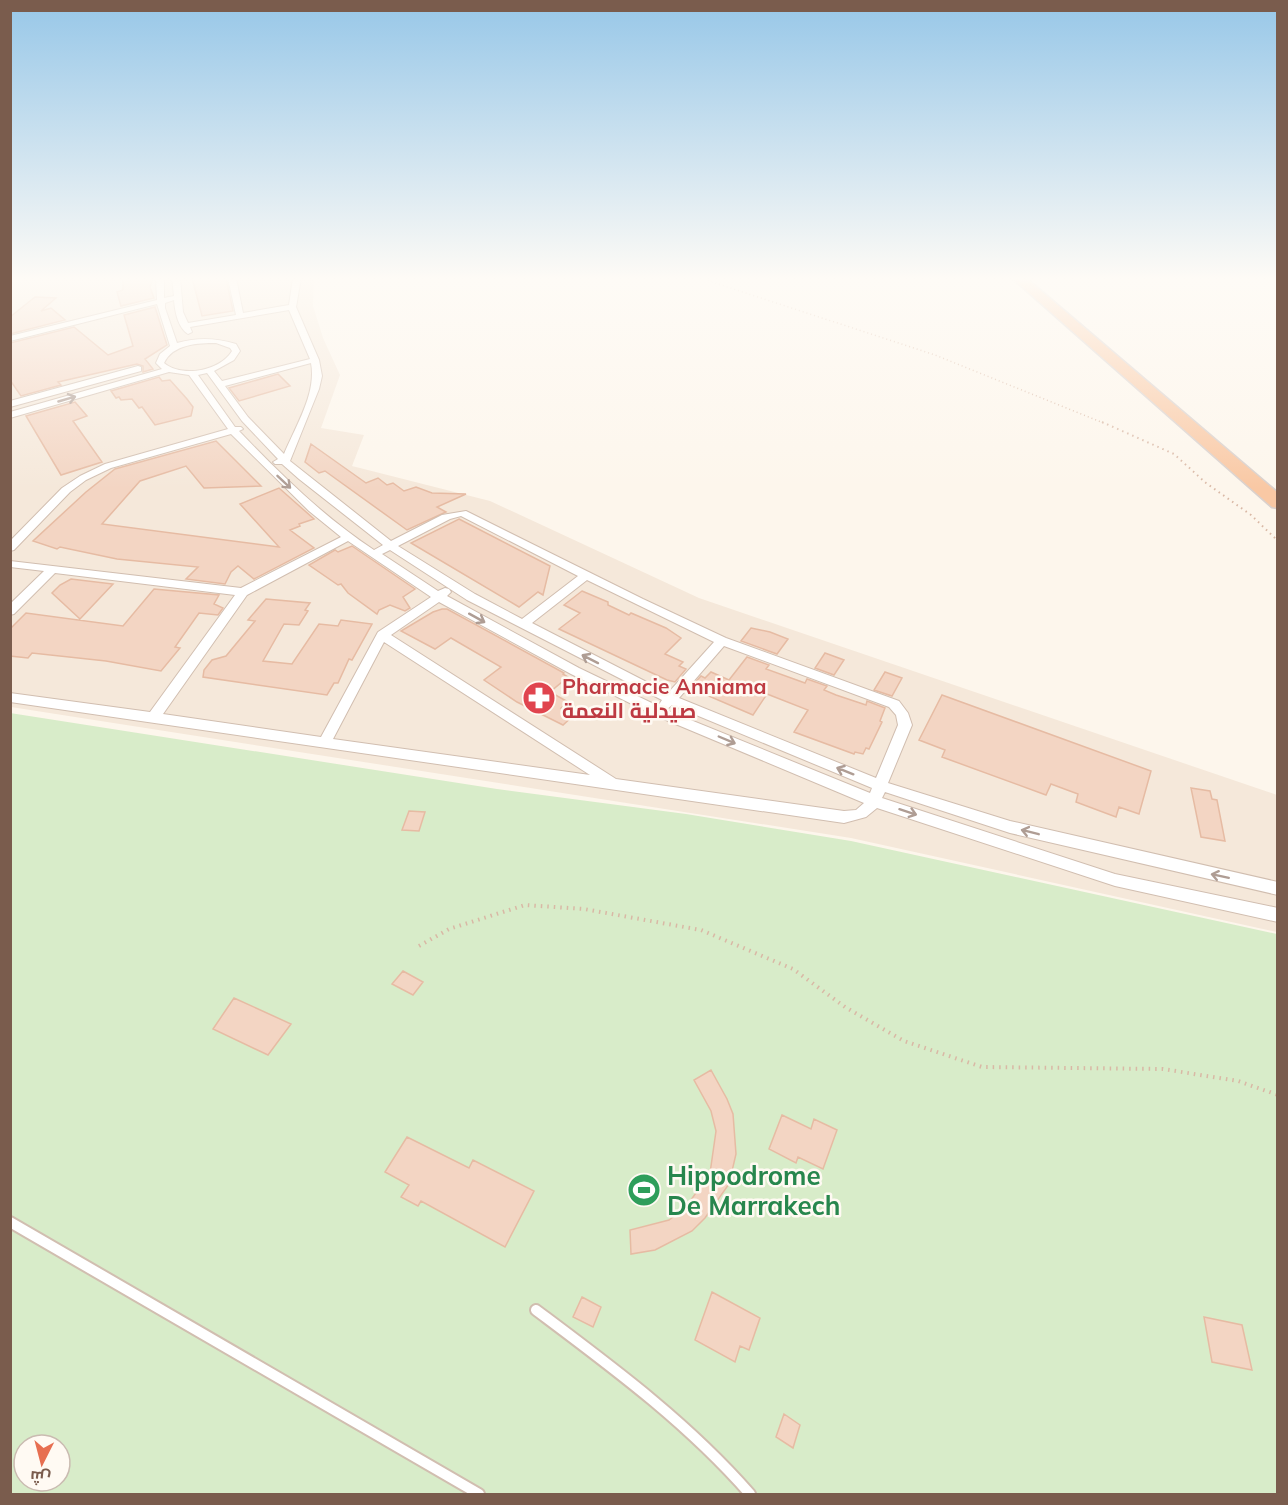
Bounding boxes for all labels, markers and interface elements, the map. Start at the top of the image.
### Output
one-way arrow [57,393,76,404]
one-way arrow [276,475,291,489]
one-way arrow [468,612,485,624]
one-way arrow [582,652,600,664]
place label: Pharmacie Anniama صيدلية النعمة [562,673,767,723]
pharmacy icon: Pharmacie Anniama صيدلية النعمة [521,680,557,716]
one-way arrow [718,735,736,746]
one-way arrow [837,765,855,776]
one-way arrow [898,808,917,819]
one-way arrow [1021,826,1040,838]
one-way arrow [1211,870,1231,881]
place label: Hippodrome De Marrakech [667,1159,840,1222]
sports icon: Hippodrome De Marrakech [626,1172,662,1208]
north arrow [12,1433,72,1493]
text: ش [29,1467,52,1489]

